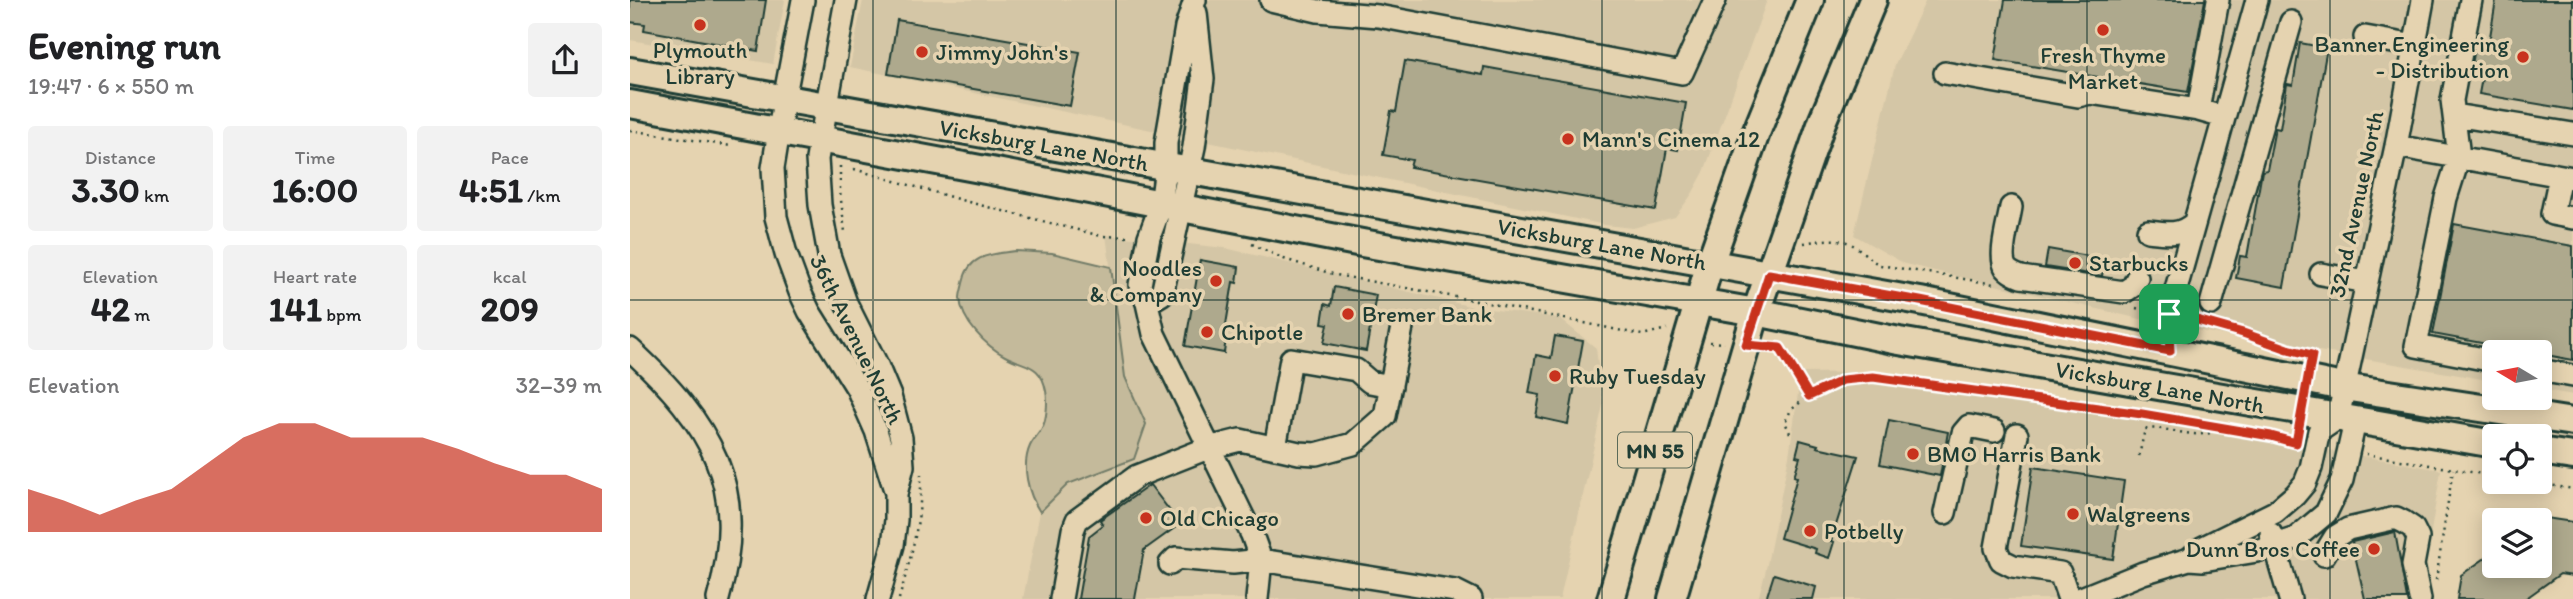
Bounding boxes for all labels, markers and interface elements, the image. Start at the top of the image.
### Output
marker: Plymouth Library [692,17,708,33]
marker: Fresh Thyme Market [2095,22,2111,38]
text: Evening run [28,23,221,69]
button: share [528,23,602,97]
place label: Banner Engineering - Distribution [2315,30,2509,84]
place label: Plymouth Library [653,36,748,90]
place label: Jimmy John's [936,38,1069,66]
place label: Fresh Thyme Market [2040,41,2166,95]
marker: Jimmy John's [914,44,930,60]
marker: Banner Engineering - Distribution [2515,49,2531,65]
text: 19:47 · 6 × 550 m [28,72,194,100]
street label: 32nd Avenue North [2323,107,2390,300]
street label: Vicksburg Lane North [937,113,1151,177]
place label: Mann's Cinema 12 [1582,125,1760,153]
marker: Mann's Cinema 12 [1560,131,1576,147]
text: Distance [85,146,156,169]
text: Time [295,146,335,169]
text: Pace [491,146,529,169]
text: 3.30 [71,169,140,211]
text: 16:00 [272,169,358,211]
text: 4:51 [459,169,523,211]
text: km [140,184,169,207]
text: /km [523,184,560,207]
street label: Vicksburg Lane North [1495,212,1709,276]
place label: Starbucks [2089,249,2189,277]
street label: 36th Avenue North [804,250,910,429]
place label: Noodles & Company [1090,254,1202,308]
marker: Starbucks [2067,255,2083,271]
text: Elevation [83,265,158,288]
text: Heart rate [273,265,357,288]
text: kcal [493,265,527,288]
marker: Noodles & Company [1208,273,1224,289]
pin [2139,284,2199,344]
text: 42 [90,288,130,330]
text: 141 [268,288,322,330]
text: 209 [481,288,539,330]
icon: arrive [2150,295,2188,333]
place label: Bremer Bank [1362,300,1492,328]
text: m [130,303,150,326]
text: bpm [322,303,362,326]
marker: Bremer Bank [1340,306,1356,322]
place label: Chipotle [1221,318,1303,346]
marker: Chipotle [1199,324,1215,340]
north arrow [2482,340,2552,410]
map controls [2482,340,2552,578]
street label: Vicksburg Lane North [2053,355,2267,419]
place label: Ruby Tuesday [1569,362,1706,390]
marker: Ruby Tuesday [1547,368,1563,384]
text: Elevation [28,371,119,399]
text: 32–39 m [515,371,602,399]
button: locate [2482,424,2552,494]
road number: MN 55 [1618,433,1692,468]
place label: BMO Harris Bank [1927,440,2101,468]
marker: BMO Harris Bank [1905,446,1921,462]
place label: Walgreens [2087,500,2190,528]
place label: Old Chicago [1160,504,1279,532]
marker: Walgreens [2065,506,2081,522]
button: layers [2482,508,2552,578]
marker: Old Chicago [1138,510,1154,526]
place label: Potbelly [1824,517,1904,545]
marker: Potbelly [1802,523,1818,539]
place label: Dunn Bros Coffee [2186,535,2360,563]
marker: Dunn Bros Coffee [2366,541,2382,557]

